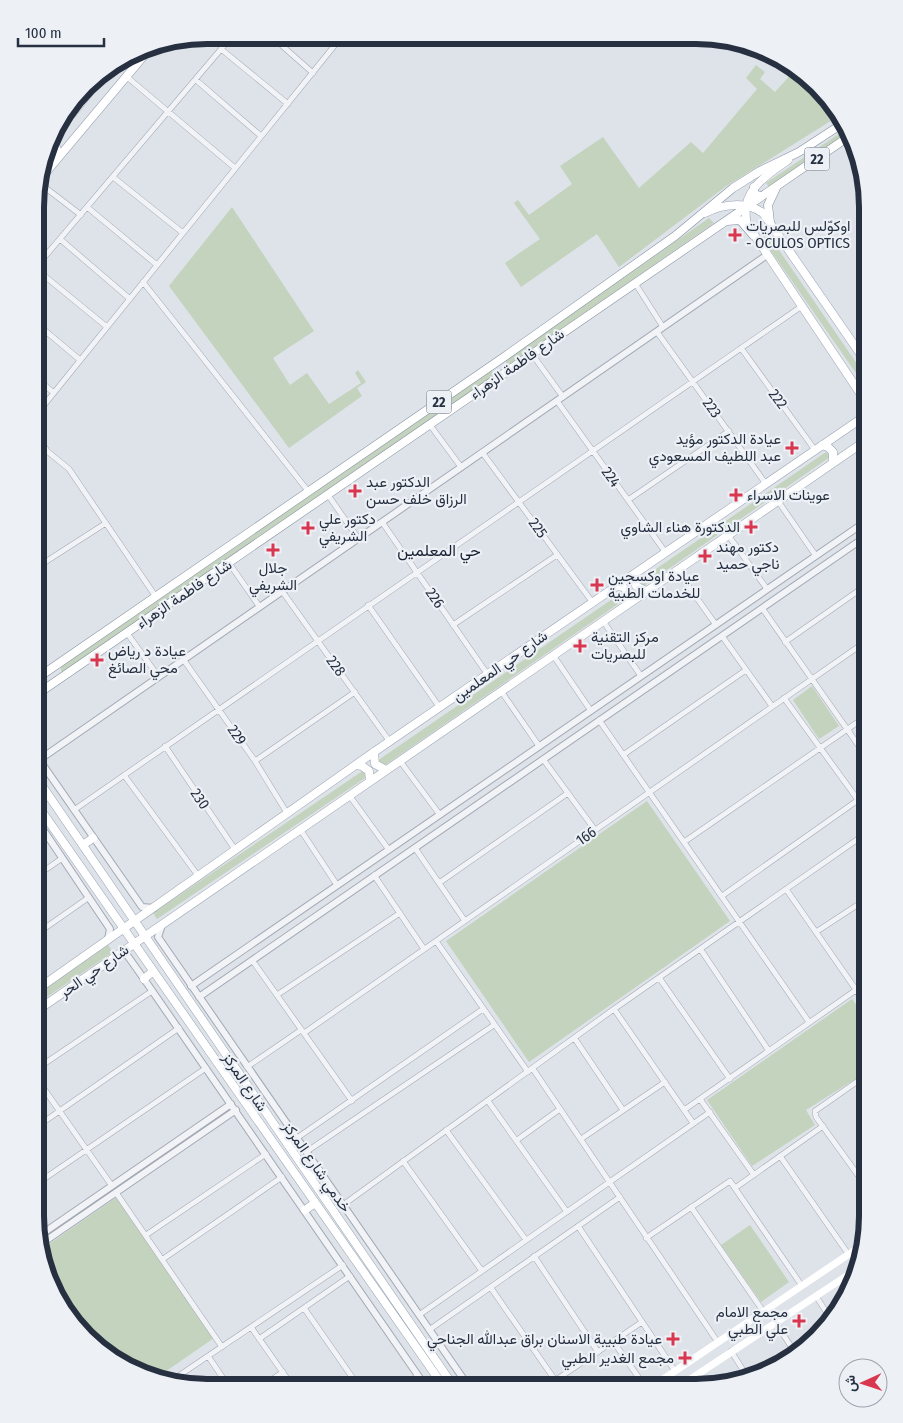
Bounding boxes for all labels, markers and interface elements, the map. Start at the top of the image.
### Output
scale bar [18,15,104,47]
text: 100 m [25,24,62,42]
road number: 22 [804,148,830,170]
place label: اوكوّلس للبصريات - OCULOS OPTICS [746,217,851,252]
marker: اوكوّلس للبصريات - OCULOS OPTICS [728,228,742,242]
street label: شارع فاطمة الزهراء [466,325,569,405]
street label: 222 [765,386,791,413]
road number: 22 [426,391,452,414]
street label: 223 [699,395,725,422]
place label: عيادة الدكتور مؤيد عبد اللطيف المسعودي [649,430,781,469]
marker: عيادة الدكتور مؤيد عبد اللطيف المسعودي [785,441,799,455]
street label: 224 [598,464,624,490]
place label: الدكتور عبد الرزاق خلف حسن [366,473,467,509]
marker: الدكتور عبد الرزاق خلف حسن [348,484,362,498]
place label: عوينات الاسراء [747,486,830,504]
marker: عوينات الاسراء [729,488,743,502]
place label: دكتور علي الشريفي [319,510,376,549]
street label: 225 [525,515,551,542]
place label: الدكتورة هناء الشاوي [621,518,740,540]
marker: الدكتورة هناء الشاوي [744,520,758,534]
marker: دكتور علي الشريفي [301,521,315,535]
place label: دكتور مهند ناجي حميد [716,538,780,577]
district label: حي المعلمين [397,541,481,564]
marker: جلال الشريفي [266,543,280,557]
marker: دكتور مهند ناجي حميد [698,549,712,563]
street label: شارع فاطمة الزهراء [133,555,236,634]
place label: جلال الشريفي [249,559,297,598]
place label: عيادة اوكسجين للخدمات الطبية [608,567,700,602]
marker: عيادة اوكسجين للخدمات الطبية [590,578,604,592]
street label: 226 [422,584,448,612]
street label: شارع حي المعلمين [449,626,554,709]
place label: مركز التقنية للبصريات [591,628,659,663]
marker: مركز التقنية للبصريات [573,639,587,653]
place label: عيادة د رياض محي الصائغ [108,642,186,681]
street label: 228 [323,652,349,680]
marker: عيادة د رياض محي الصائغ [90,653,104,667]
street label: 229 [224,721,250,749]
street label: 230 [187,785,213,813]
street label: 166 [572,823,600,849]
street label: شارع حي الحر [55,940,135,1005]
street label: شارع المركز [217,1048,271,1116]
street label: خدمي شارع المركز [275,1117,355,1218]
place label: مجمع الامام علي الطبي [716,1303,788,1342]
marker: مجمع الامام علي الطبي [792,1314,806,1328]
place label: عيادة طبيبة الاسنان براق عبدالله الجناحي [427,1330,662,1352]
marker: عيادة طبيبة الاسنان براق عبدالله الجناحي [666,1332,680,1346]
place label: مجمع الغدير الطبي [562,1349,674,1371]
marker: مجمع الغدير الطبي [678,1351,692,1365]
north arrow [838,1358,888,1408]
text: ش [842,1375,859,1393]

